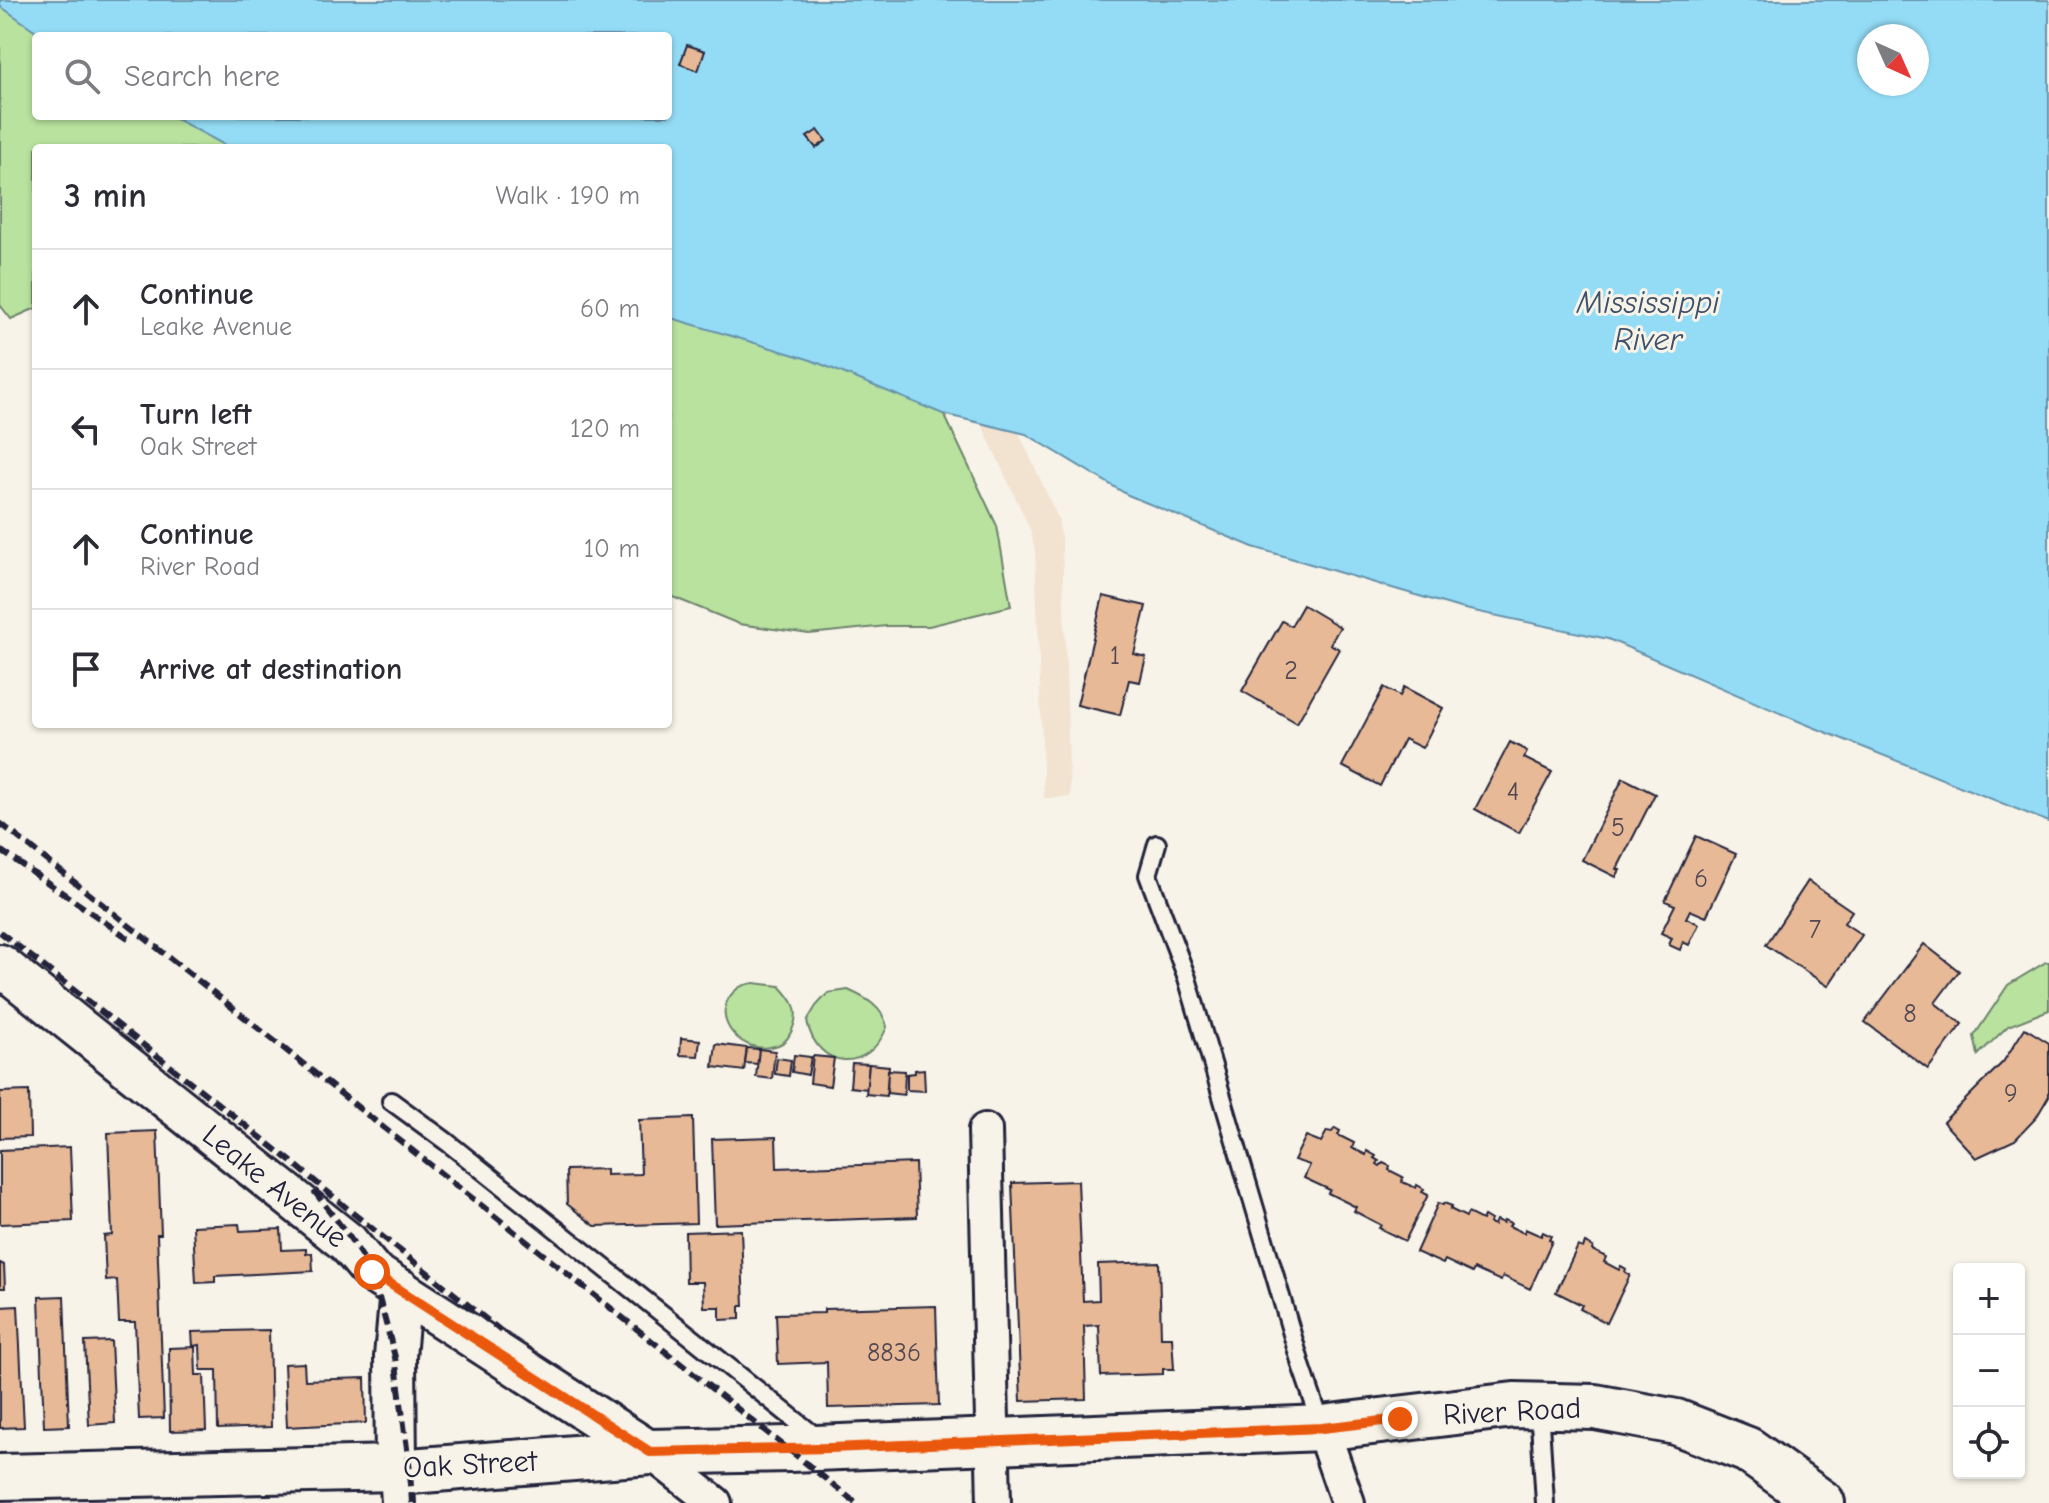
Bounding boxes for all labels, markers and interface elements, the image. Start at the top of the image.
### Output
north arrow [1857,24,1929,96]
search box [32,32,672,120]
icon: search [60,54,104,98]
text: Search here [124,59,280,94]
text: 3 min [64,176,147,216]
text: Walk · 190 m [495,181,640,211]
text: Continue [140,277,254,312]
water label: Mississippi River [1575,284,1720,358]
icon: ahead [64,287,108,331]
text: 60 m [580,294,640,324]
text: Leake Avenue [140,312,292,342]
text: Turn left [140,397,252,432]
icon: left [64,407,108,451]
text: 120 m [570,414,640,444]
text: Oak Street [140,432,257,462]
text: Continue [140,517,254,552]
icon: ahead [64,527,108,571]
text: 10 m [584,534,640,564]
text: River Road [140,552,260,582]
house number: 1 [1110,641,1120,671]
icon: arrive [64,647,108,691]
text: Arrive at destination [140,652,402,687]
house number: 2 [1284,656,1298,686]
house number: 4 [1507,777,1519,807]
house number: 5 [1611,813,1625,843]
house number: 6 [1694,864,1708,894]
house number: 7 [1809,915,1821,945]
house number: 8 [1903,999,1917,1029]
house number: 9 [2004,1079,2018,1109]
street label: Leake Avenue [196,1118,354,1255]
route start [354,1254,390,1290]
map controls [1953,1263,2025,1479]
button: + [1953,1263,2025,1335]
button: − [1953,1335,2025,1407]
house number: 8836 [867,1338,921,1368]
street label: River Road [1442,1390,1582,1433]
route end [1382,1401,1418,1437]
button: locate [1953,1407,2025,1479]
street label: Oak Street [402,1443,539,1485]

